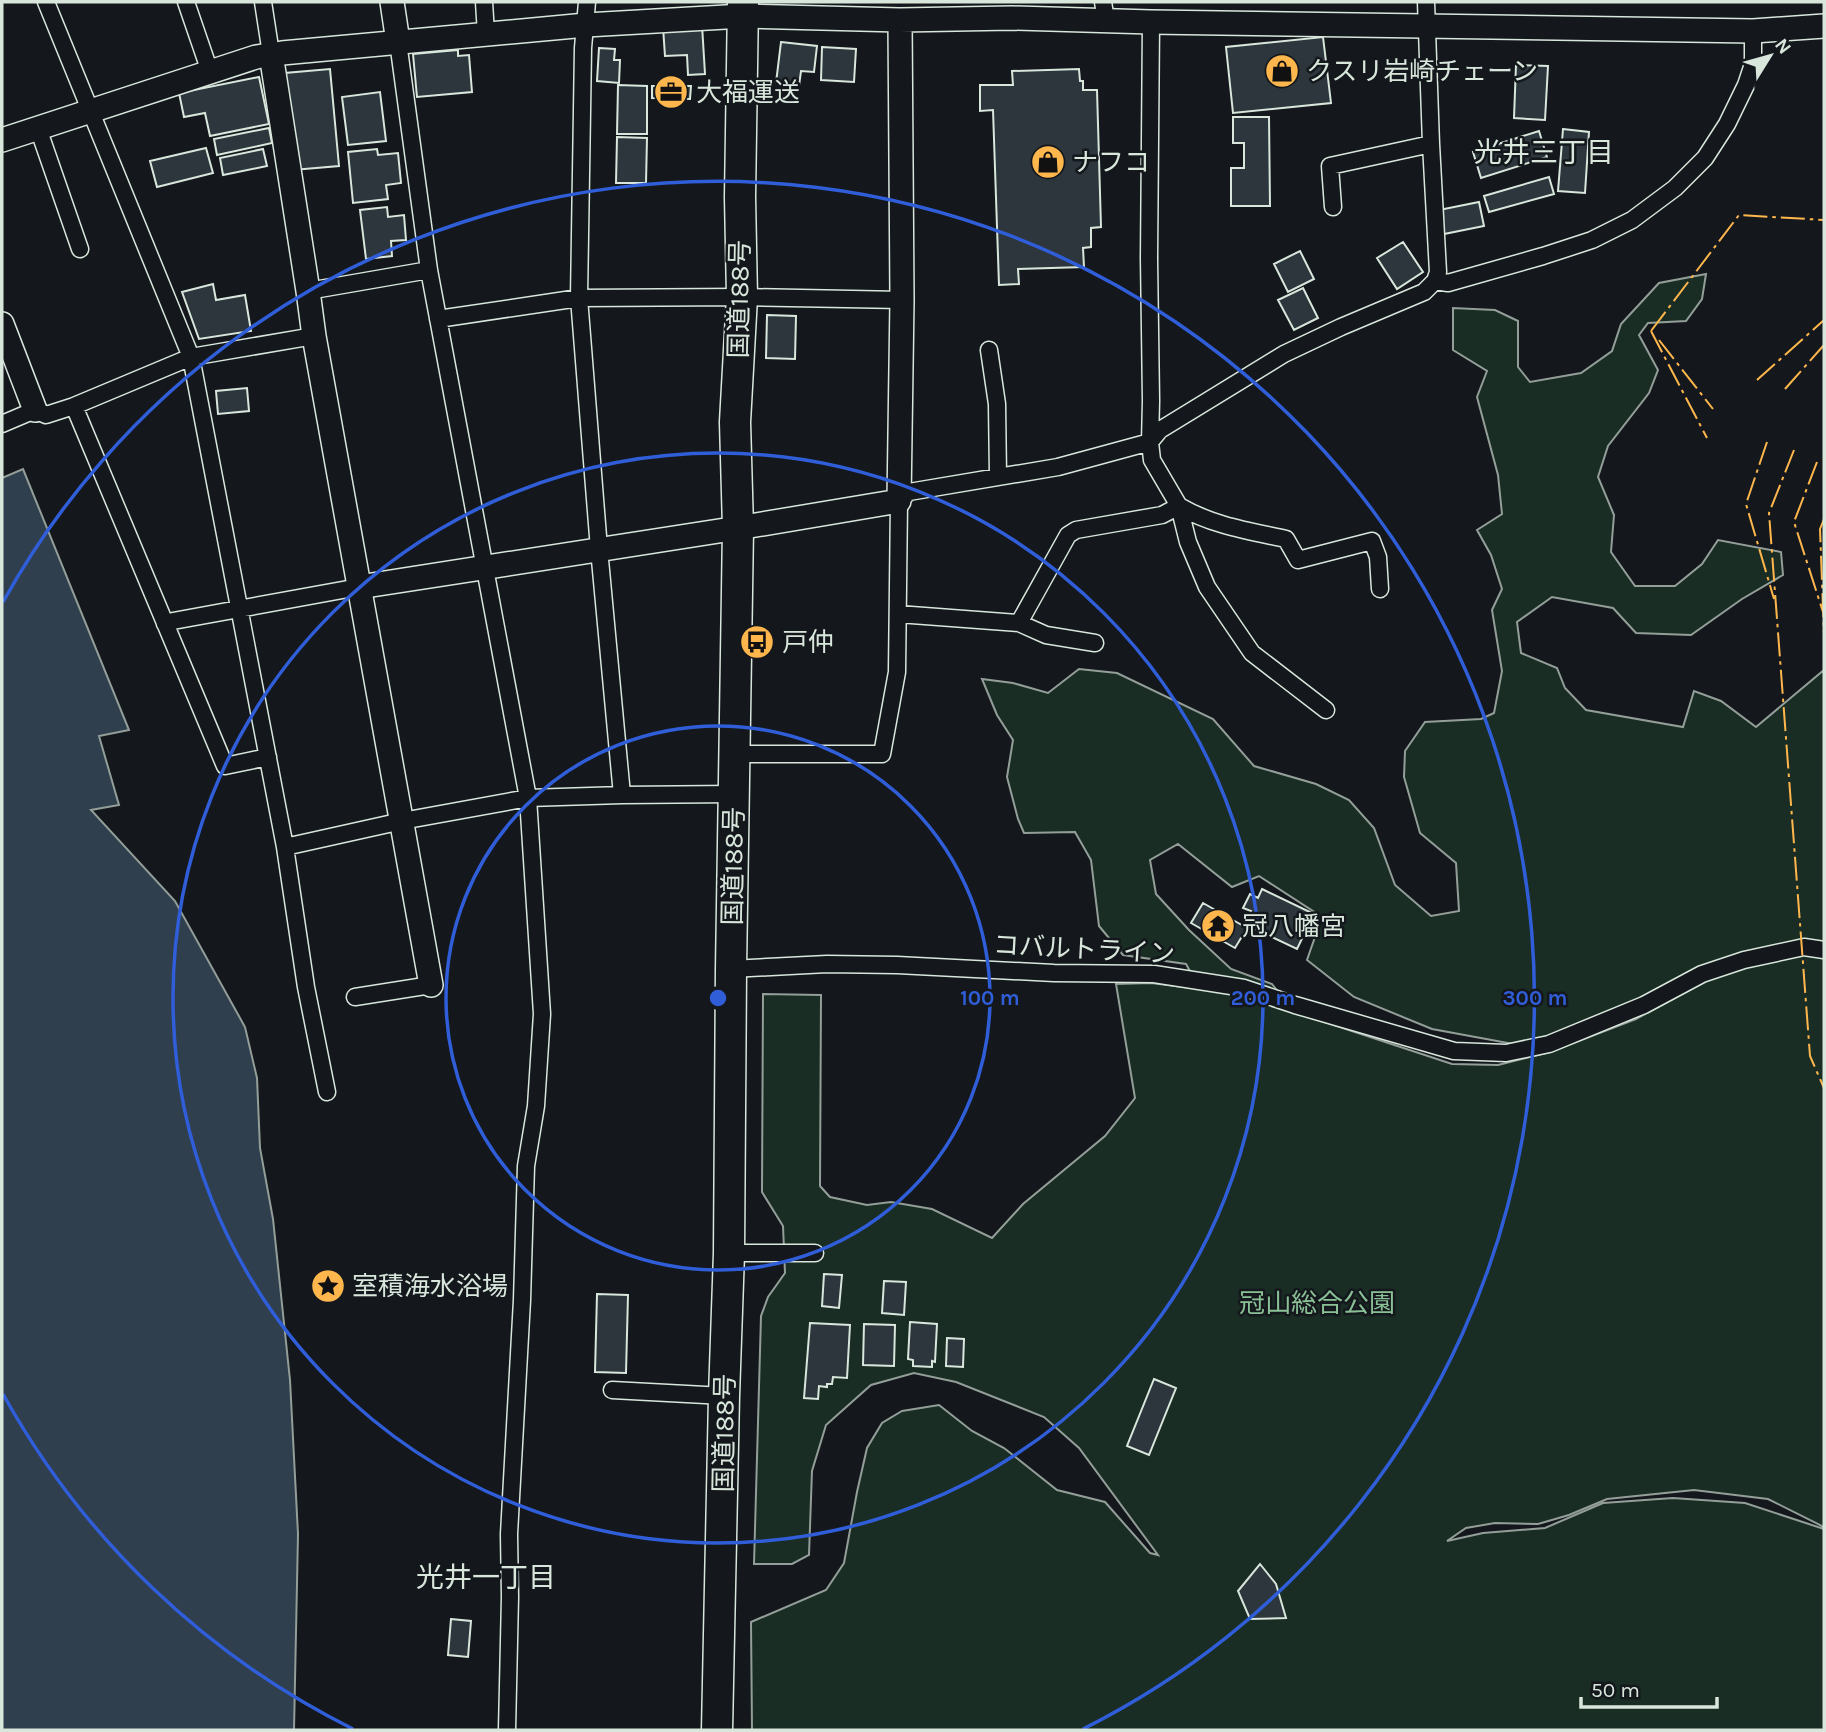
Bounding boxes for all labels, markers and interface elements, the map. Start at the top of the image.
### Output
north arrow [1735,21,1805,91]
text: N [1770,34,1796,58]
shop icon: クスリ岩崎チェーン [1263,52,1301,90]
place label: クスリ岩崎チェーン [1306,56,1538,87]
office icon: 大福運送 [652,73,690,111]
place label: 大福運送 [696,77,800,108]
district label: 光井三丁目 [1474,136,1614,169]
shop icon: ナフコ [1029,143,1067,181]
place label: ナフコ [1072,147,1150,178]
street label: 国道188号 [723,239,756,359]
bus stop icon: 戸仲 [738,623,776,661]
place label: 戸仲 [782,627,834,658]
street label: 国道188号 [717,806,750,926]
temple icon: 冠八幡宮 [1199,907,1237,945]
place label: 冠八幡宮 [1242,911,1346,942]
street label: コバルトライン [992,929,1176,970]
centre of rings [706,986,730,1010]
text: 100 m [960,986,1020,1010]
text: 200 m [1231,986,1295,1010]
text: 300 m [1503,986,1567,1010]
place icon: 室積海水浴場 [309,1267,347,1305]
place label: 室積海水浴場 [352,1271,508,1302]
park label: 冠山総合公園 [1239,1288,1395,1319]
street label: 国道188号 [708,1373,741,1493]
district label: 光井一丁目 [416,1561,556,1594]
scale bar [1581,1666,1717,1710]
text: 50 m [1591,1678,1640,1702]

